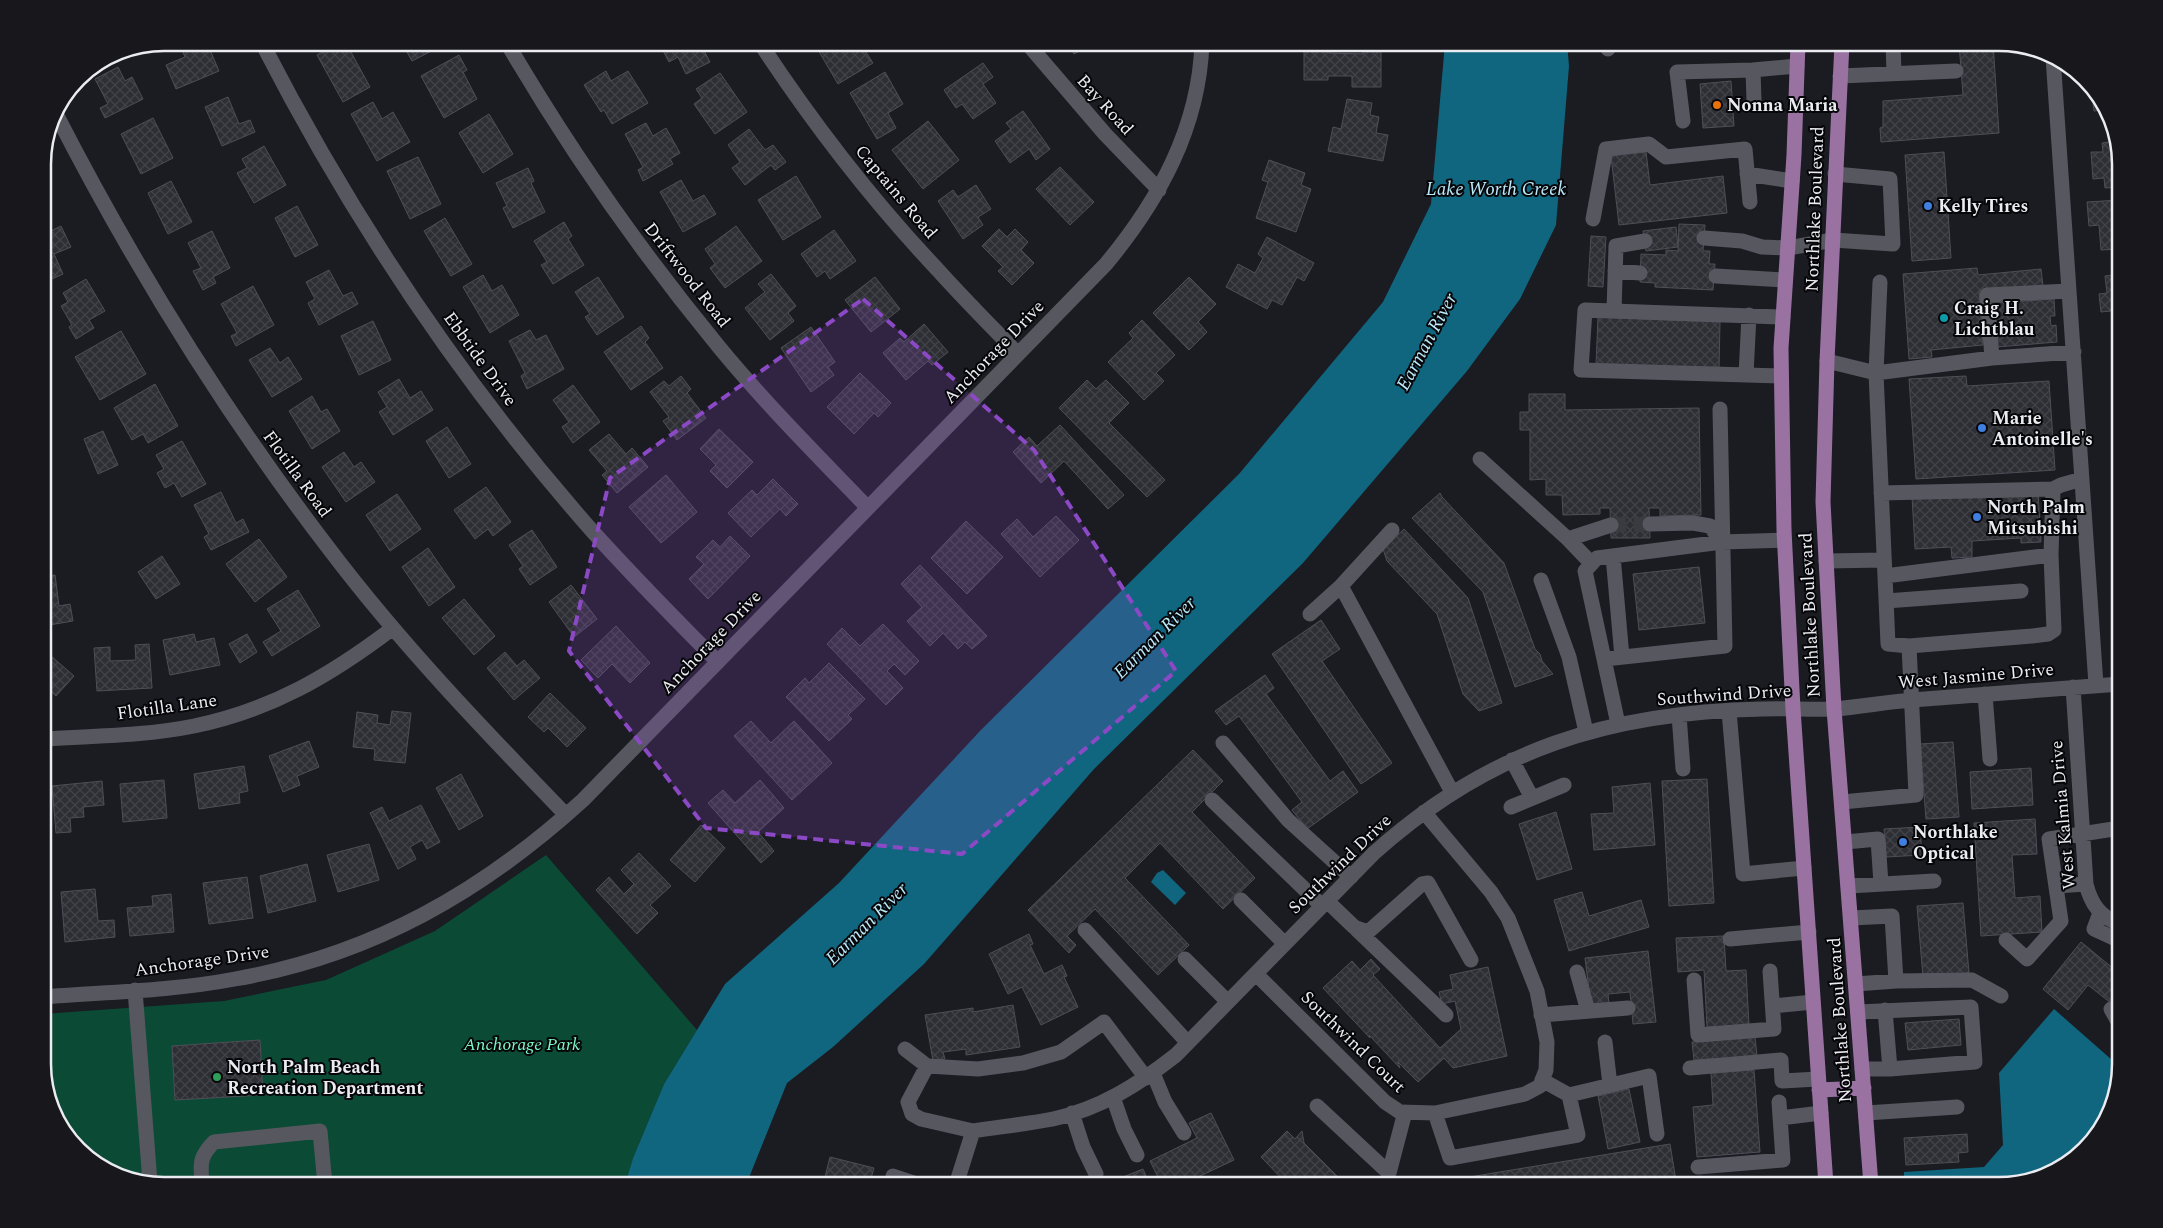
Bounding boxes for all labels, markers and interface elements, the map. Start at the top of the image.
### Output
street label: Bay Road [1070,68,1140,142]
place label: Nonna Maria [1727,92,1838,119]
marker: Nonna Maria [1711,99,1723,111]
street label: Northlake Boulevard [1799,126,1831,292]
street label: Captains Road [848,139,944,245]
water label: Lake Worth Creek [1426,175,1566,204]
place label: Kelly Tires [1938,193,2028,220]
marker: Kelly Tires [1922,200,1934,212]
street label: Driftwood Road [637,216,737,334]
water label: Earman River [1389,288,1465,396]
street label: Anchorage Drive [937,294,1051,410]
place label: Craig H. Lichtblau [1954,295,2035,343]
street label: Ebbtide Drive [436,306,524,412]
marker: Craig H. Lichtblau [1938,312,1950,324]
place label: Marie Antoinelle's [1992,405,2093,453]
marker: Marie Antoinelle's [1976,422,1988,434]
street label: Flotilla Road [256,425,338,523]
place label: North Palm Mitsubishi [1987,494,2085,542]
marker: North Palm Mitsubishi [1971,511,1983,523]
street label: Northlake Boulevard [1792,532,1828,698]
street label: Anchorage Drive [654,584,768,700]
water label: Earman River [1107,590,1203,686]
street label: West Jasmine Drive [1897,656,2055,696]
street label: Southwind Drive [1656,677,1792,713]
street label: Flotilla Lane [115,687,219,727]
street label: West Kalmia Drive [2043,739,2083,891]
street label: Southwind Drive [1282,807,1398,921]
place label: Northlake Optical [1913,819,1998,867]
marker: Northlake Optical [1897,836,1909,848]
water label: Earman River [819,876,915,972]
street label: Northlake Boulevard [1821,937,1859,1103]
street label: Anchorage Drive [133,938,271,984]
street label: Southwind Court [1294,985,1412,1099]
park label: Anchorage Park [462,1031,581,1058]
place label: North Palm Beach Recreation Department [227,1054,423,1102]
marker: North Palm Beach Recreation Department [211,1071,223,1083]

